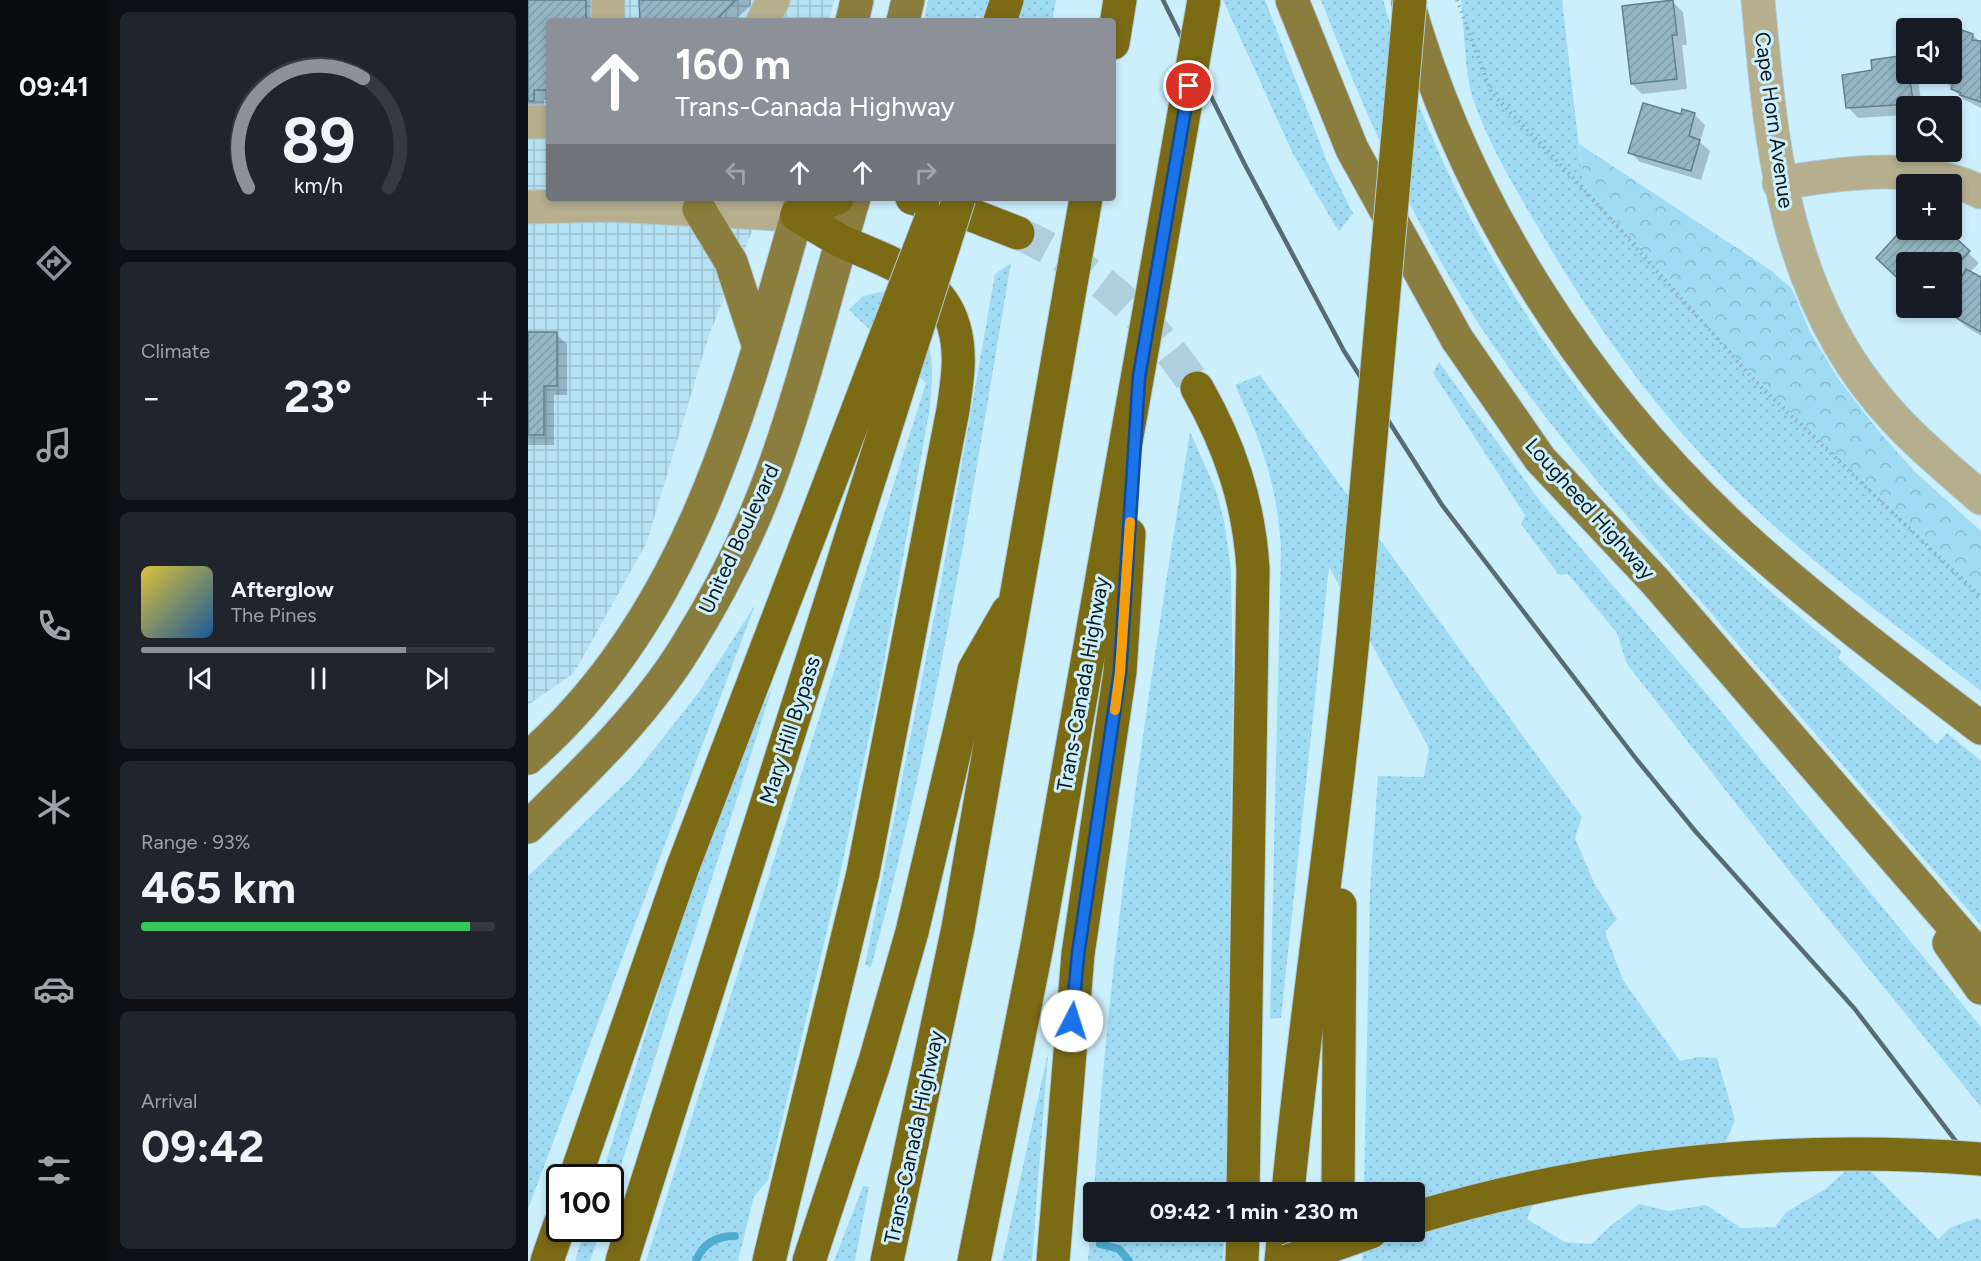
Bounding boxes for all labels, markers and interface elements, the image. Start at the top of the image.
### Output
map controls [1896,18,1962,318]
button: sound [1896,18,1962,84]
street label: Cape Horn Avenue [1750,30,1799,210]
text: 160 m [675,39,791,90]
icon: ahead [576,42,654,120]
pin [1163,60,1214,111]
icon: arrive [1172,69,1205,102]
text: 09:41 [19,70,89,103]
text: Trans-Canada Highway [675,90,955,123]
button: search [1896,96,1962,162]
text: 89 [281,103,355,178]
icon: left [720,156,753,189]
icon: ahead [783,156,816,189]
icon: ahead [846,156,879,189]
icon: right [909,156,942,189]
text: km/h [294,173,342,198]
button: + [1896,174,1962,240]
icon: directions [33,242,75,284]
button: − [1896,252,1962,318]
text: Climate [141,339,210,363]
text: 23° [284,369,352,423]
text: − [141,378,162,417]
text: + [474,378,495,417]
icon: music [33,424,75,466]
street label: Lougheed Highway [1520,433,1660,585]
street label: United Boulevard [693,460,784,617]
street label: Trans-Canada Highway [1051,575,1114,793]
text: Afterglow [231,576,334,603]
text: The Pines [231,603,317,627]
icon: phone [33,605,75,647]
street label: Mary Hill Bypass [754,653,825,807]
icon: previous [184,662,217,695]
icon: pause [302,662,335,695]
icon: next [420,662,453,695]
icon: climate [33,786,75,828]
text: Range · 93% [141,830,250,854]
text: 465 km [141,860,296,914]
icon: car [33,968,75,1010]
position arrow [1040,989,1104,1053]
street label: Trans-Canada Highway [879,1028,948,1246]
text: Arrival [141,1089,197,1113]
text: 09:42 [141,1119,264,1173]
icon: filters [33,1149,75,1191]
speed limit sign: 100 [546,1164,624,1242]
text: 09:42 · 1 min · 230 m [1150,1198,1358,1225]

